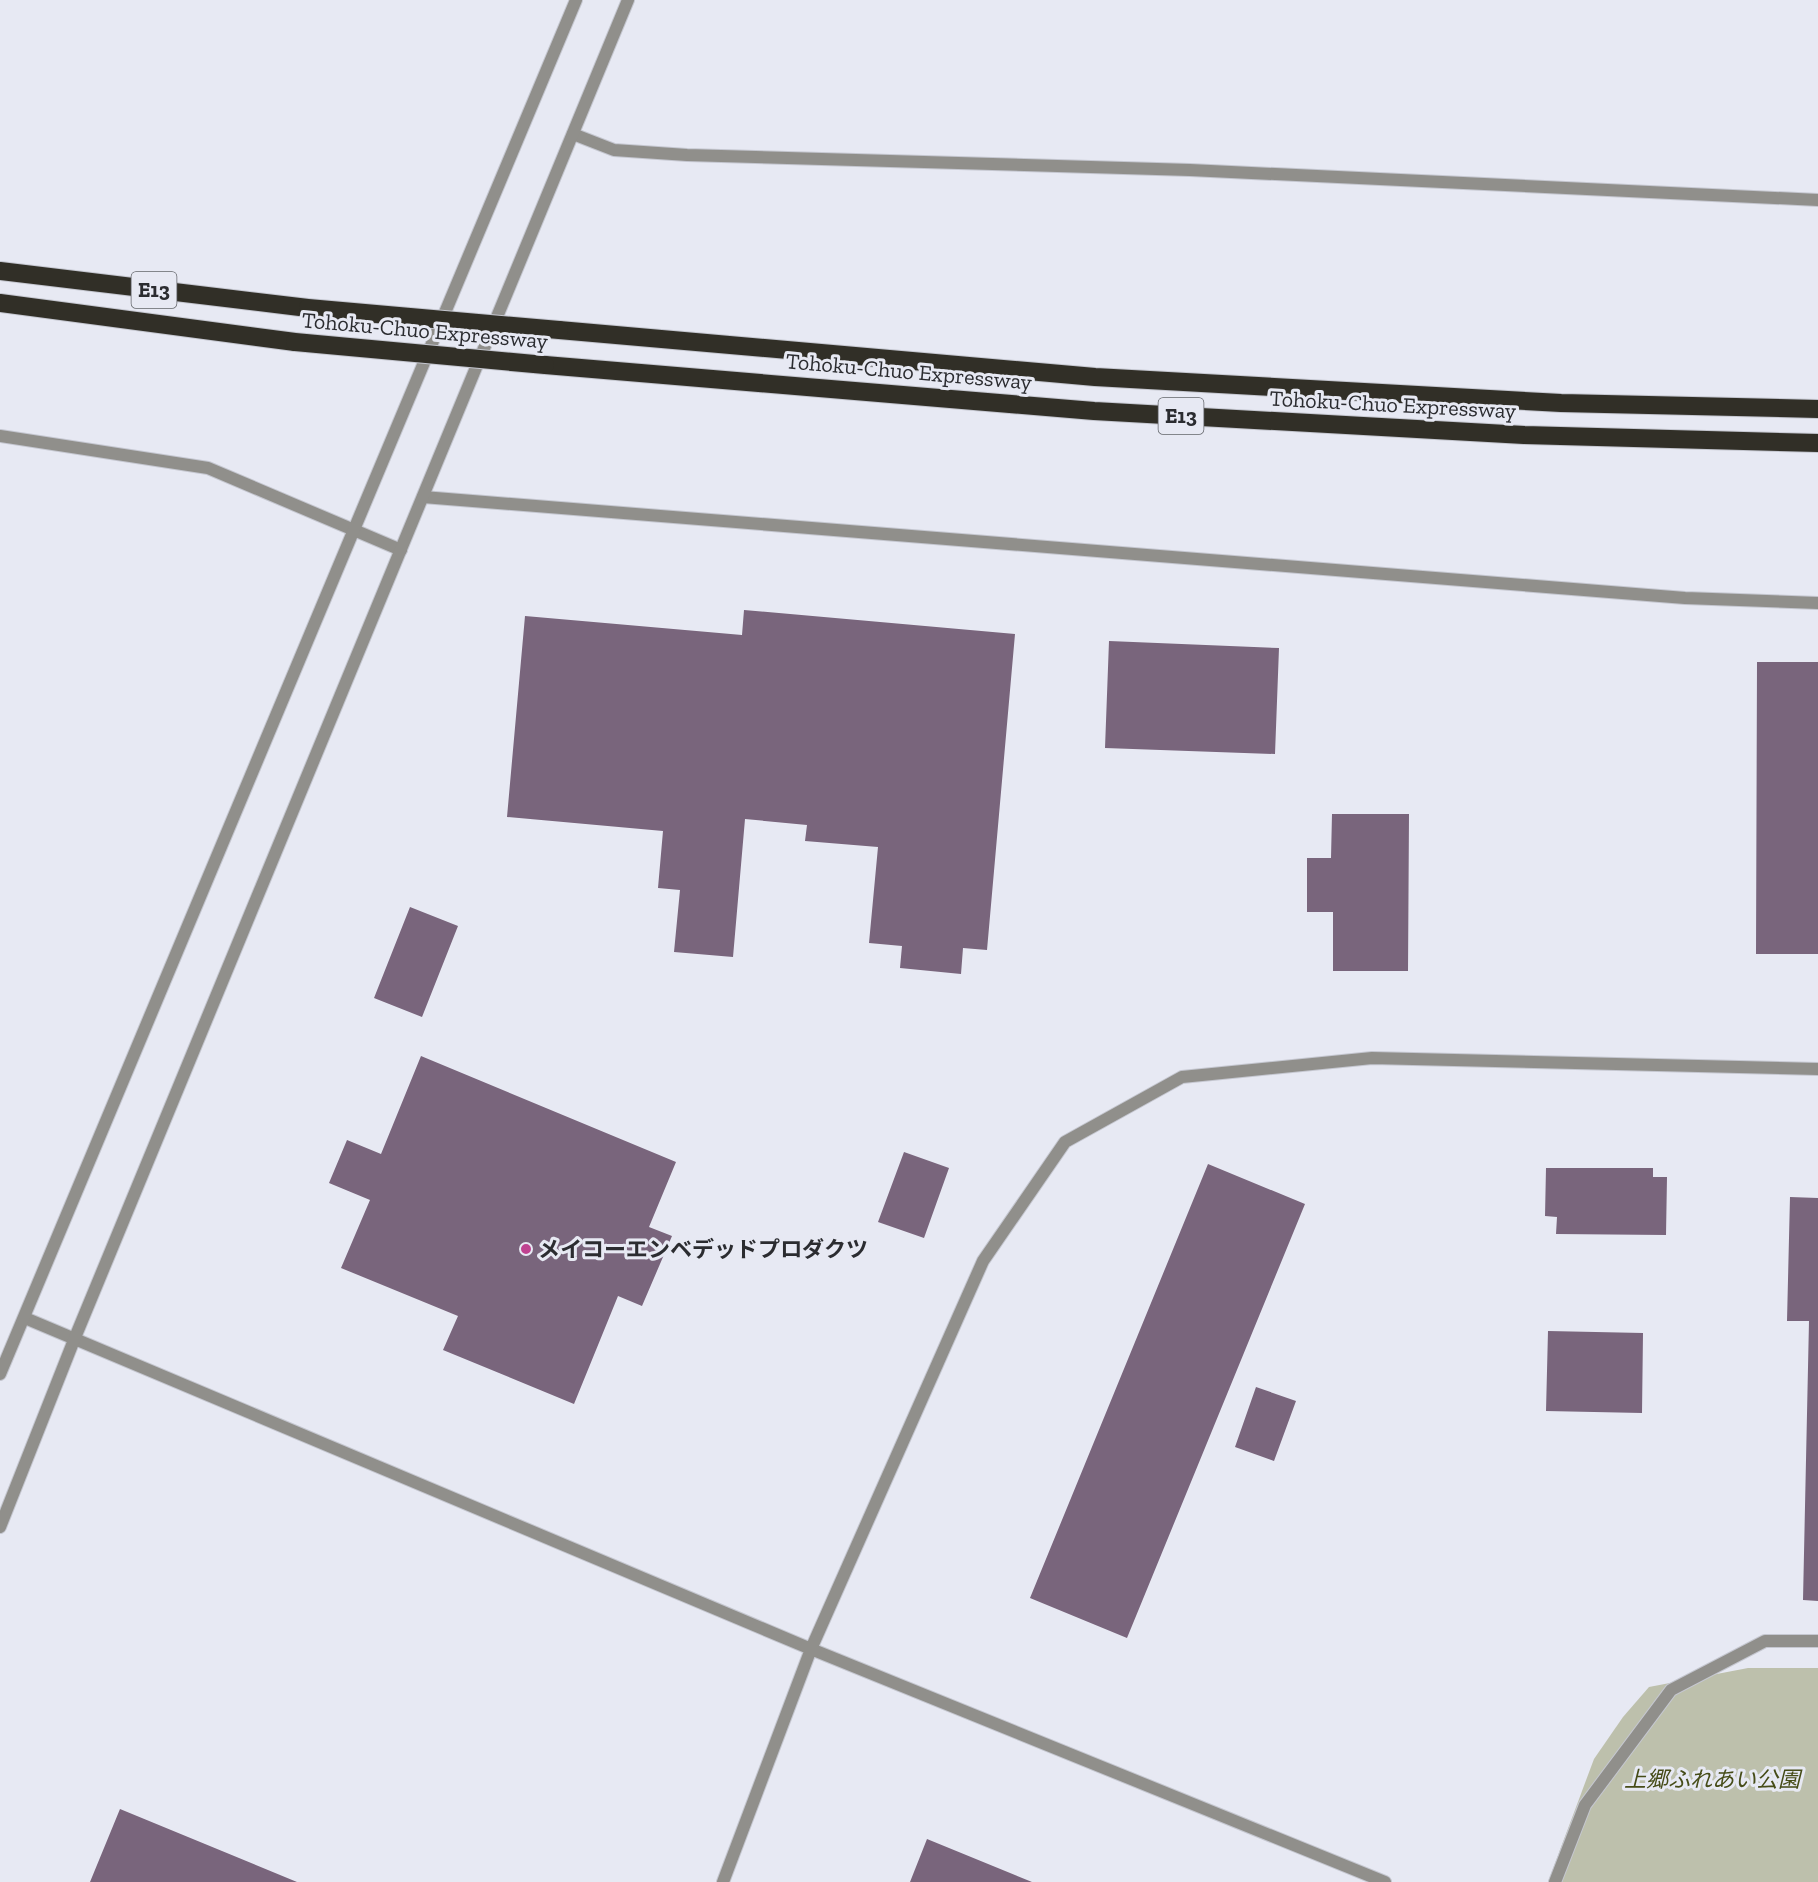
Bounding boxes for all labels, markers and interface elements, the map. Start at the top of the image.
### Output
road number: E13 [132,272,176,308]
street label: Tohoku-Chuo Expressway [301,306,550,355]
street label: Tohoku-Chuo Expressway [785,347,1034,396]
street label: Tohoku-Chuo Expressway [1269,385,1518,424]
road number: E13 [1158,398,1204,434]
place label: メイコーエンベデッドプロダクツ [538,1236,868,1263]
marker: メイコーエンベデッドプロダクツ [519,1242,533,1256]
park label: 上郷ふれあい公園 [1624,1766,1803,1793]

